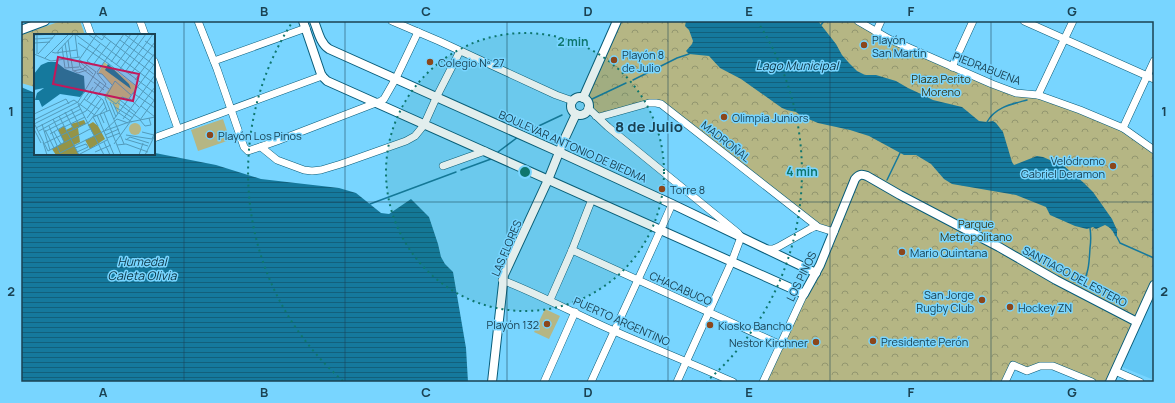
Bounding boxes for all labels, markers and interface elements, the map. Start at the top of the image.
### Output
text: A [99,2,108,20]
text: B [260,2,268,20]
text: C [421,2,431,20]
text: D [583,2,593,20]
text: E [745,2,753,20]
text: F [908,2,915,20]
text: G [1067,2,1077,20]
place label: Playón San Martín [872,32,926,60]
text: 2 min [557,33,589,50]
inset map [34,34,155,155]
marker: Playón San Martín [859,40,869,50]
place label: Playón 8 de Julio [622,47,664,75]
street label: PIEDRABUENA [951,48,1023,88]
place label: Colegio Nº 27 [438,55,504,70]
marker: Playón 8 de Julio [609,55,619,65]
marker: Colegio Nº 27 [425,57,435,67]
water label: Lago Municipal [756,57,840,74]
park label: Plaza Perito Moreno [911,71,971,99]
text: 1 [8,102,14,120]
text: 1 [1161,102,1167,120]
street label: BOULEVAR ANTONIO DE BIEDMA [497,106,649,186]
place label: Olimpia Juniors [732,110,809,125]
marker: Olimpia Juniors [719,112,729,122]
district label: 8 de Julio [615,116,683,137]
street label: MADROÑAL [698,117,754,165]
place label: Playón Los Pinos [218,128,302,143]
marker: Playón Los Pinos [205,130,215,140]
place label: Velódromo Gabriel Deramon [1021,153,1105,181]
marker: Velódromo Gabriel Deramon [1108,161,1118,171]
text: 4 min [786,163,818,180]
centre of rings [518,165,532,179]
place label: Torre 8 [670,182,705,197]
marker: Torre 8 [657,184,667,194]
park label: Parque Metropolitano [940,216,1013,244]
street label: LAS FLORES [487,217,525,279]
street label: SANTIAGO DEL ESTERO [1020,242,1130,310]
place label: Mario Quintana [910,245,987,260]
marker: Mario Quintana [897,247,907,257]
street label: LOS PINOS [782,248,820,303]
water label: Humedal Caleta Olivia [108,253,178,284]
street label: CHACABUCO [647,268,715,309]
text: 2 [7,282,15,300]
text: 2 [1160,282,1168,300]
place label: San Jorge Rugby Club [916,287,975,315]
street label: PUERTO ARGENTINO [571,293,673,349]
marker: San Jorge Rugby Club [977,295,987,305]
place label: Hockey ZN [1018,300,1072,315]
marker: Hockey ZN [1005,302,1015,312]
place label: Playón 132 [487,317,539,332]
place label: Kiosko Bancho [718,318,792,333]
marker: Playón 132 [542,319,552,329]
marker: Kiosko Bancho [705,320,715,330]
place label: Presidente Perón [881,334,968,349]
place label: Nestor Kirchner [729,335,808,350]
marker: Presidente Perón [868,336,878,346]
marker: Nestor Kirchner [811,337,821,347]
text: A [99,383,108,401]
text: B [260,383,268,401]
text: C [421,383,431,401]
text: D [583,383,593,401]
text: E [745,383,753,401]
text: F [908,383,915,401]
text: G [1067,383,1077,401]

